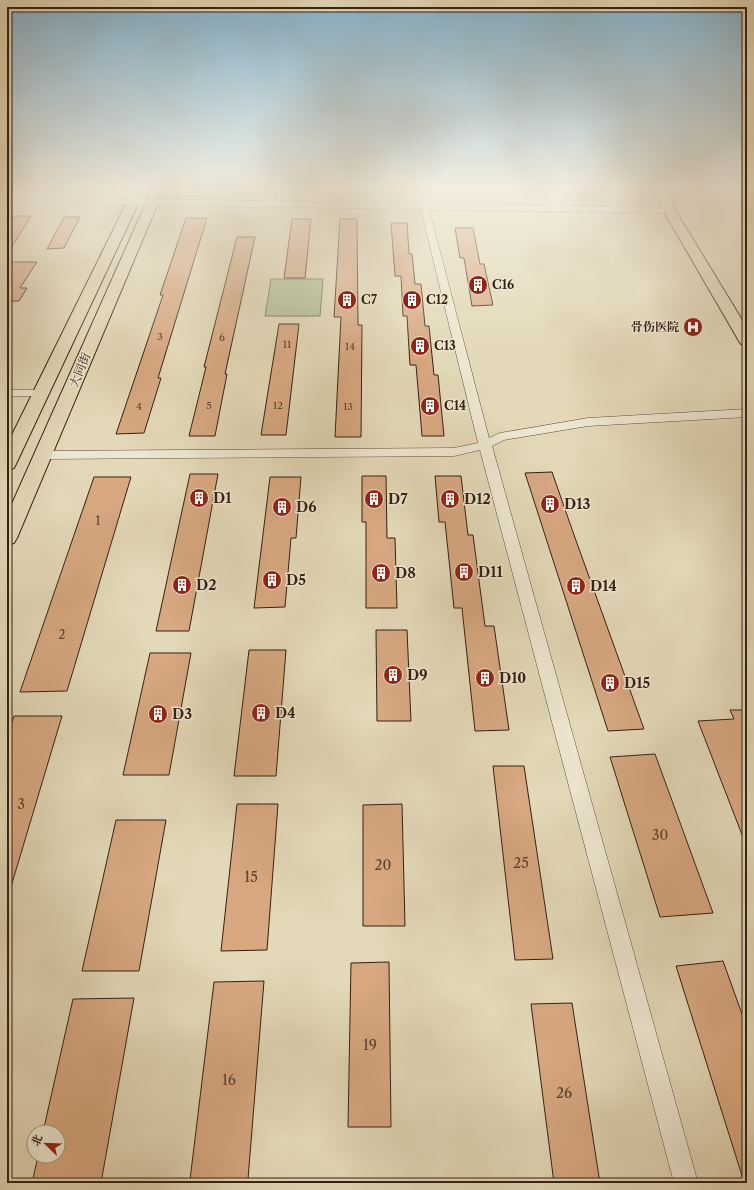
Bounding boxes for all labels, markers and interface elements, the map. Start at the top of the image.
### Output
building icon: C16 [467,274,489,296]
place label: C16 [492,277,514,292]
building icon: C7 [336,289,358,311]
building icon: C12 [401,289,423,311]
place label: C7 [361,292,378,307]
place label: C12 [426,292,448,307]
hospital icon: 骨伤医院 [682,316,704,338]
place label: 骨伤医院 [631,319,679,334]
house number: 3 [157,330,163,343]
house number: 6 [219,331,225,344]
building icon: C13 [409,335,431,357]
house number: 11 [283,338,292,351]
place label: C13 [434,338,456,353]
house number: 14 [345,340,355,353]
street label: 大同街 [66,349,94,389]
building icon: C14 [419,395,441,417]
place label: C14 [444,398,466,413]
house number: 5 [206,399,212,412]
house number: 12 [273,399,283,412]
house number: 4 [136,400,142,413]
house number: 13 [343,400,353,413]
building icon: D1 [188,487,210,509]
building icon: D7 [363,488,385,510]
building icon: D12 [439,488,461,510]
place label: D1 [213,489,232,507]
place label: D7 [388,490,408,508]
place label: D12 [464,490,491,508]
building icon: D13 [539,493,561,515]
place label: D13 [564,495,590,513]
building icon: D6 [271,496,293,518]
place label: D6 [296,498,317,516]
house number: 1 [95,513,101,528]
building icon: D11 [453,561,475,583]
building icon: D8 [370,562,392,584]
place label: D11 [478,563,503,581]
place label: D8 [395,564,416,582]
building icon: D5 [261,569,283,591]
place label: D5 [286,571,306,589]
building icon: D2 [171,574,193,596]
building icon: D14 [565,575,587,597]
place label: D2 [196,576,216,594]
place label: D14 [590,577,617,595]
house number: 2 [59,627,66,642]
building icon: D9 [382,664,404,686]
place label: D9 [407,666,428,684]
building icon: D10 [474,667,496,689]
place label: D10 [499,669,526,687]
building icon: D15 [599,672,621,694]
place label: D15 [624,674,650,692]
building icon: D4 [250,702,272,724]
building icon: D3 [147,703,169,725]
place label: D4 [275,704,295,722]
place label: D3 [172,705,192,723]
house number: 3 [17,795,25,813]
house number: 30 [652,826,668,844]
house number: 25 [513,854,529,872]
house number: 20 [375,856,392,874]
house number: 15 [244,868,258,886]
house number: 19 [363,1036,377,1054]
house number: 16 [222,1071,236,1089]
house number: 26 [556,1084,572,1102]
north arrow [26,1124,66,1164]
text: 北 [28,1132,45,1148]

